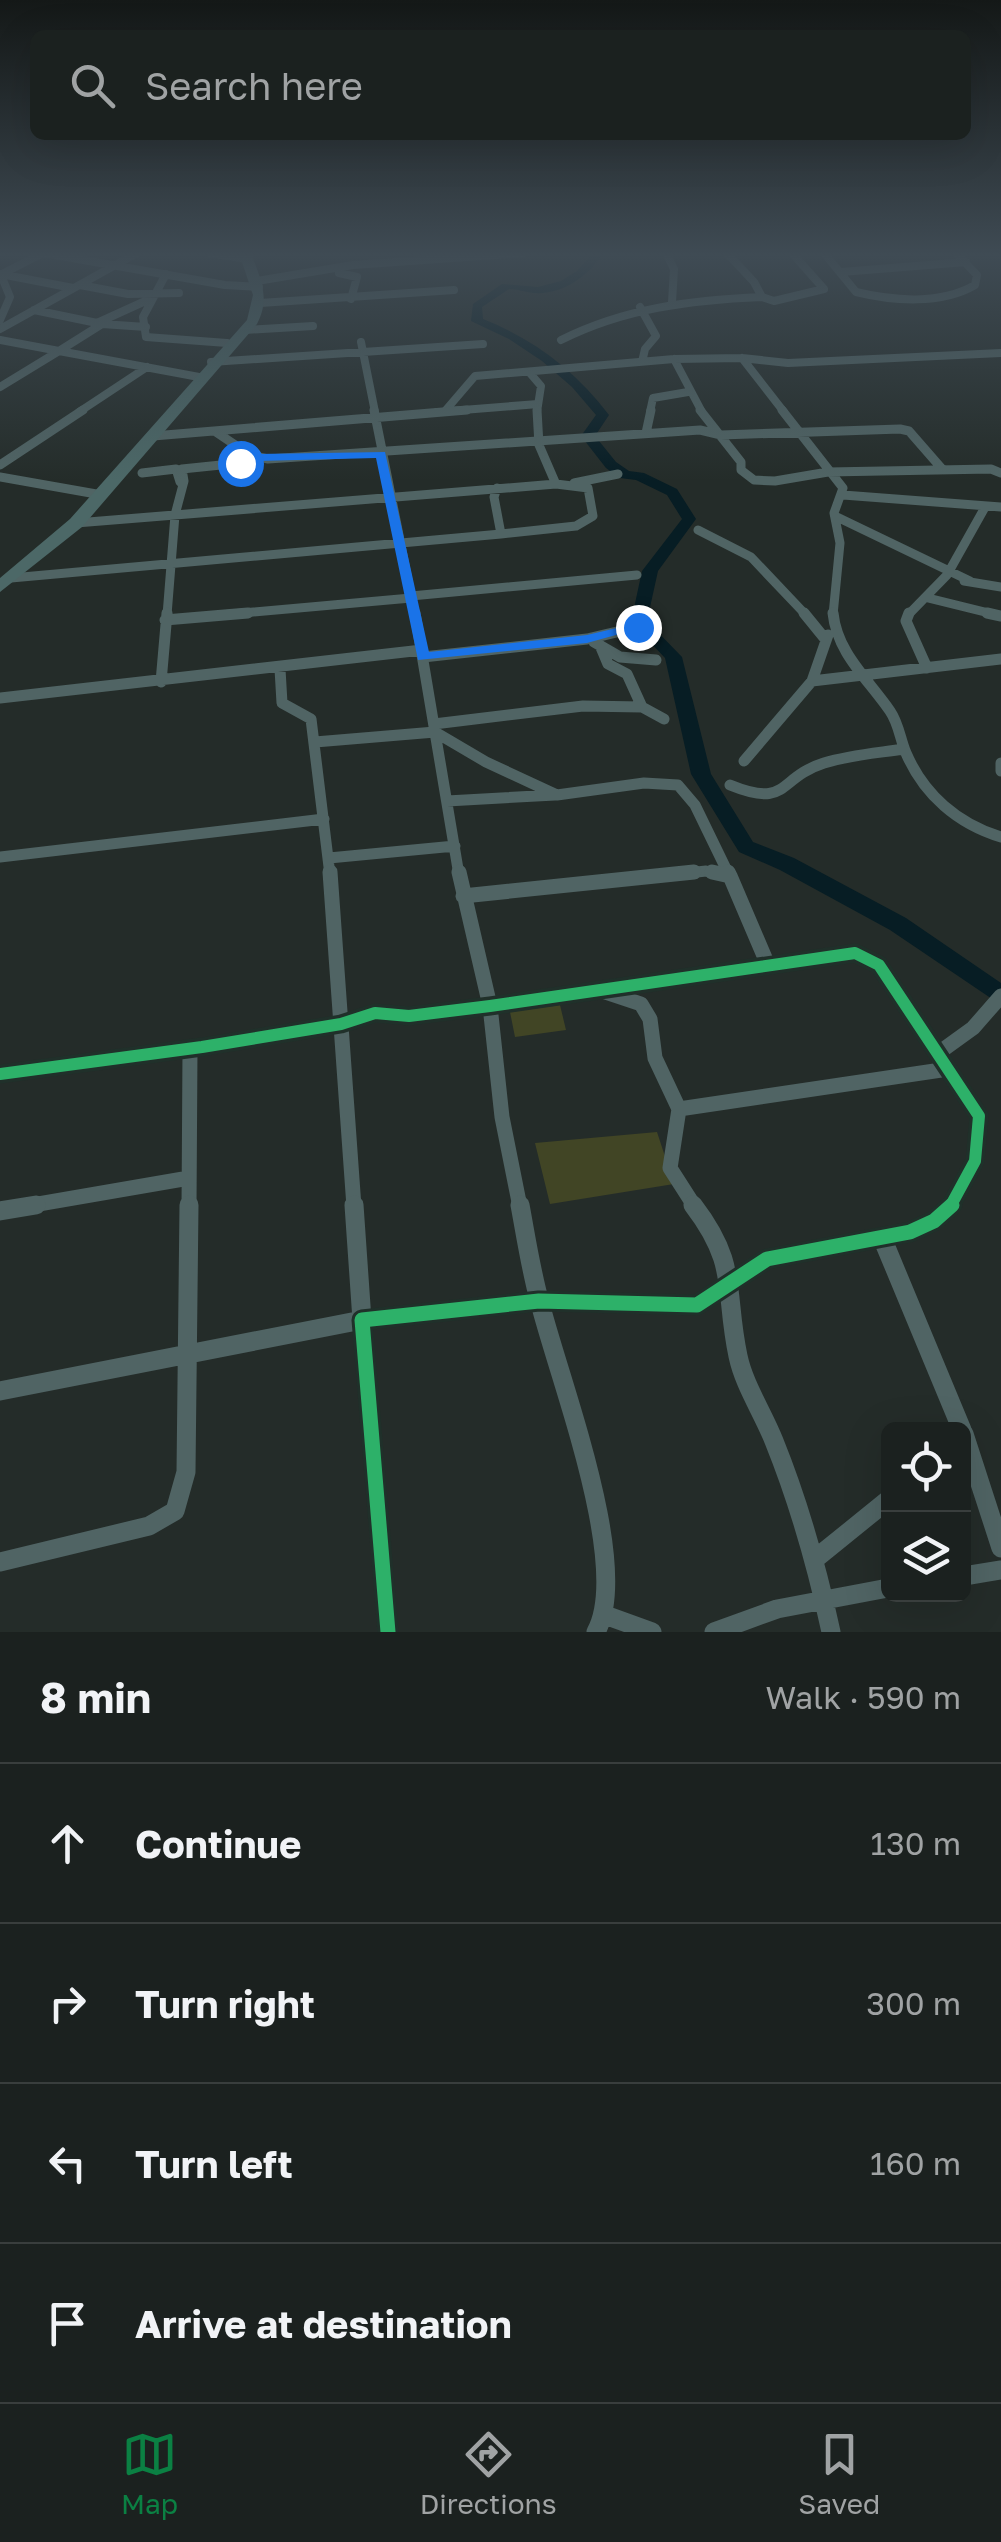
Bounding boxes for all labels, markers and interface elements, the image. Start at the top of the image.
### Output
search box [30,30,971,140]
icon: search [65,58,120,113]
text: Search here [145,63,363,108]
route start [218,441,264,487]
route end [616,605,662,651]
map controls [881,1422,971,1602]
button: locate [881,1422,971,1512]
button: layers [881,1512,971,1602]
text: 8 min [40,1672,151,1722]
text: Walk · 590 m [765,1678,961,1716]
icon: ahead [40,1816,95,1871]
text: Continue [135,1821,301,1866]
text: 130 m [871,1824,961,1862]
icon: right [40,1976,95,2031]
text: Turn right [135,1981,315,2026]
text: 300 m [866,1984,961,2022]
icon: left [40,2136,95,2191]
text: Turn left [135,2141,293,2186]
text: 160 m [870,2144,961,2182]
icon: arrive [40,2296,95,2351]
text: Arrive at destination [135,2301,512,2346]
tab: Map [121,2427,178,2520]
tab: Directions [420,2427,557,2520]
tab: Saved [798,2427,880,2520]

